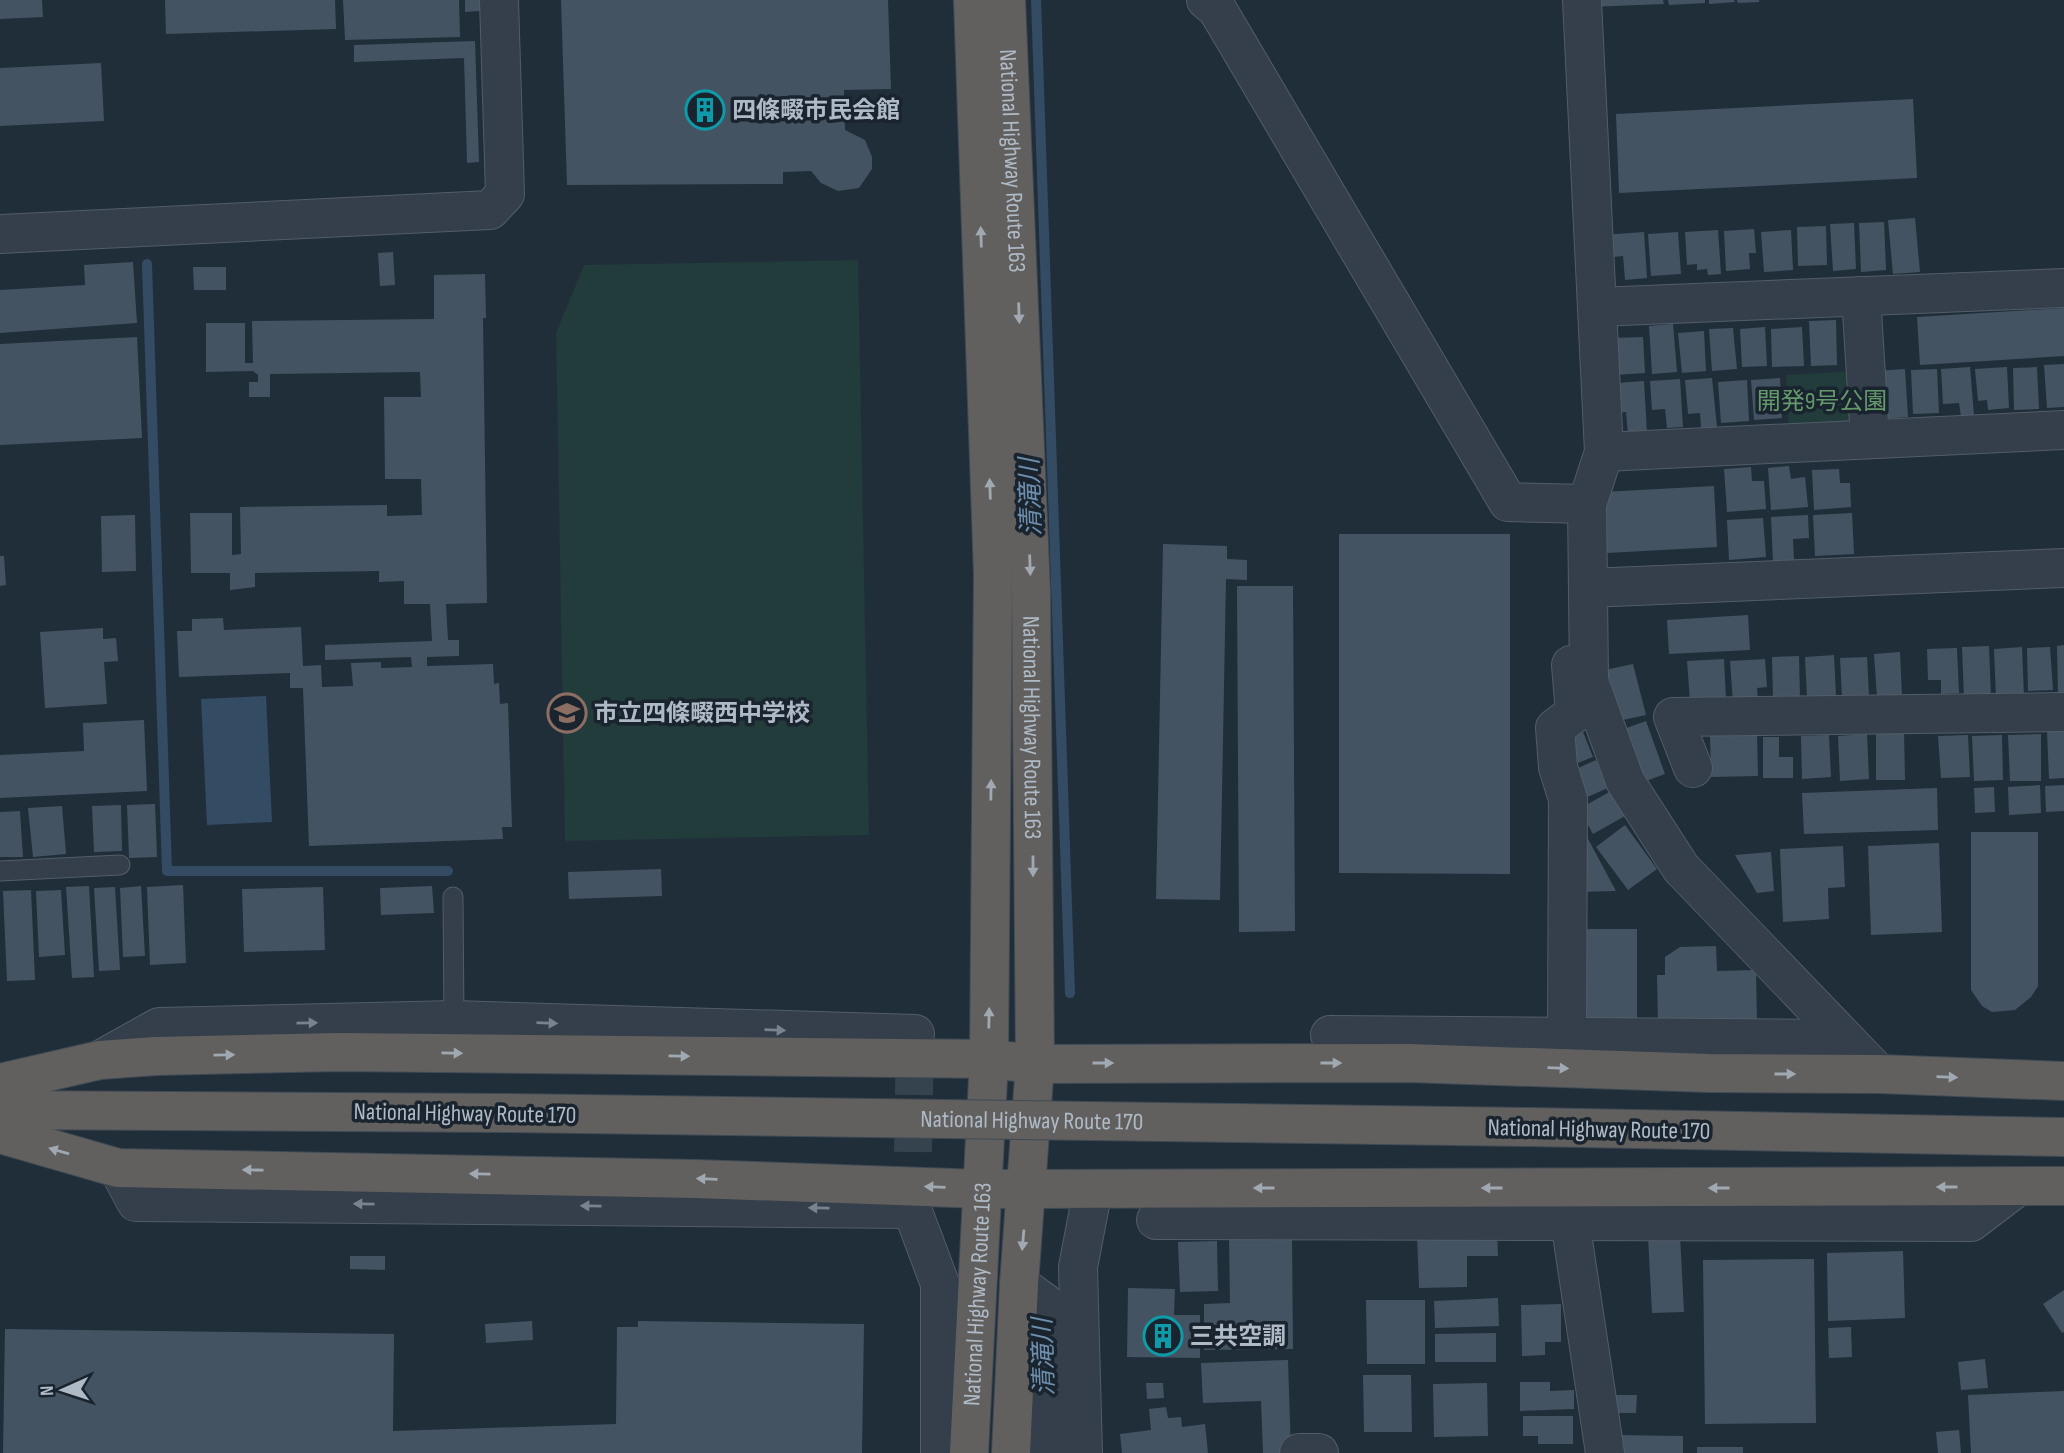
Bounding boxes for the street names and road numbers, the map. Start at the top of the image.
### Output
street label: National Highway Route 163 [993,49,1032,273]
street label: National Highway Route 163 [1016,616,1047,839]
street label: National Highway Route 170 [353,1097,577,1130]
street label: National Highway Route 170 [920,1105,1144,1137]
street label: National Highway Route 170 [1487,1113,1711,1146]
street label: National Highway Route 163 [957,1182,998,1407]

